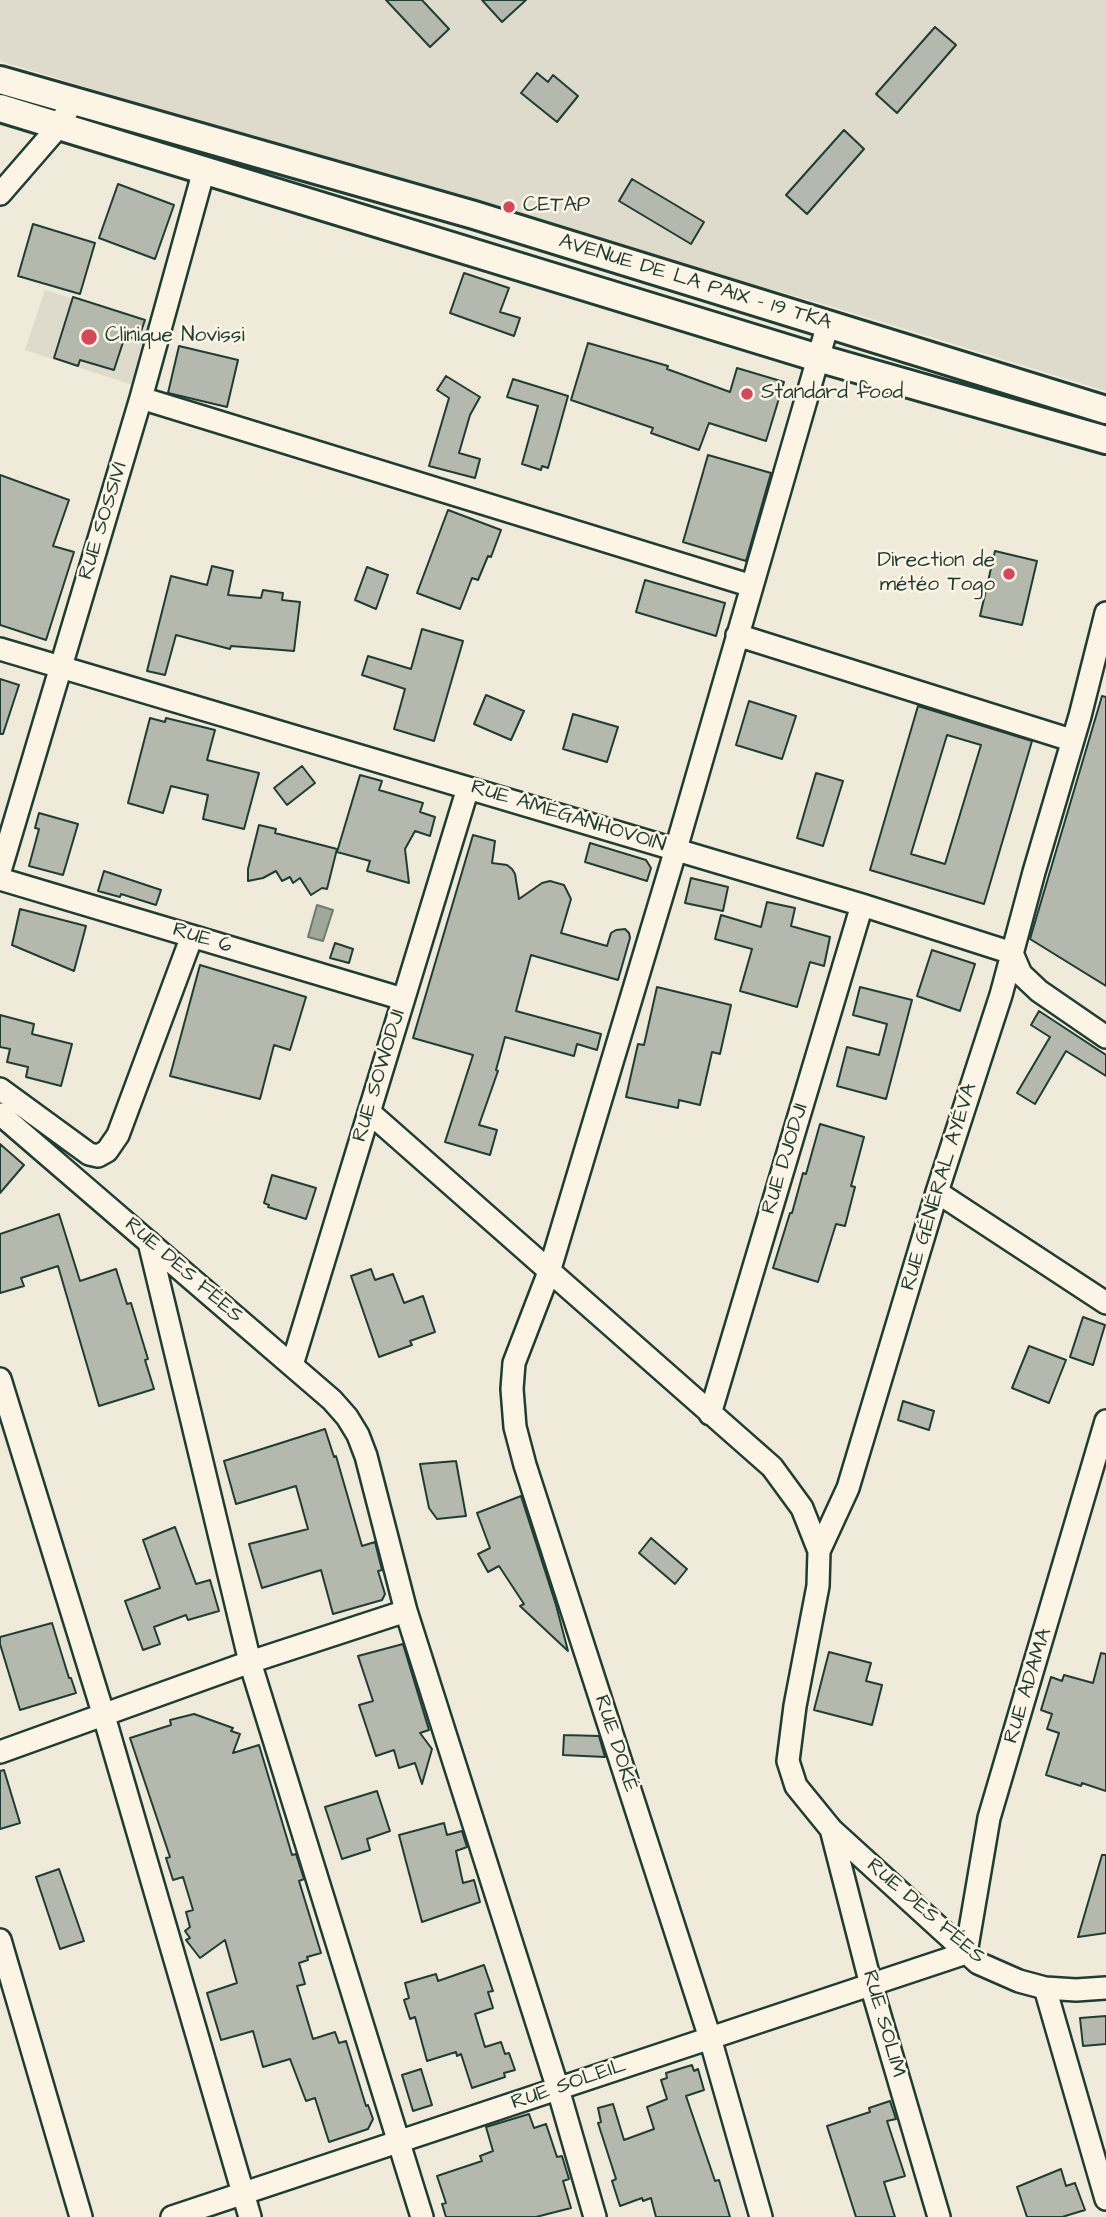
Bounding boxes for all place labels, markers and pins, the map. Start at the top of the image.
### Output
place label: CETAP [523,194,590,220]
marker: CETAP [501,199,517,215]
place label: Clinique Novissi [105,324,245,350]
marker: Clinique Novissi [79,327,99,347]
place label: Standard food [761,381,903,407]
marker: Standard food [739,386,755,402]
place label: Direction de météo Togo [877,549,995,599]
marker: Direction de météo Togo [1001,566,1017,582]

